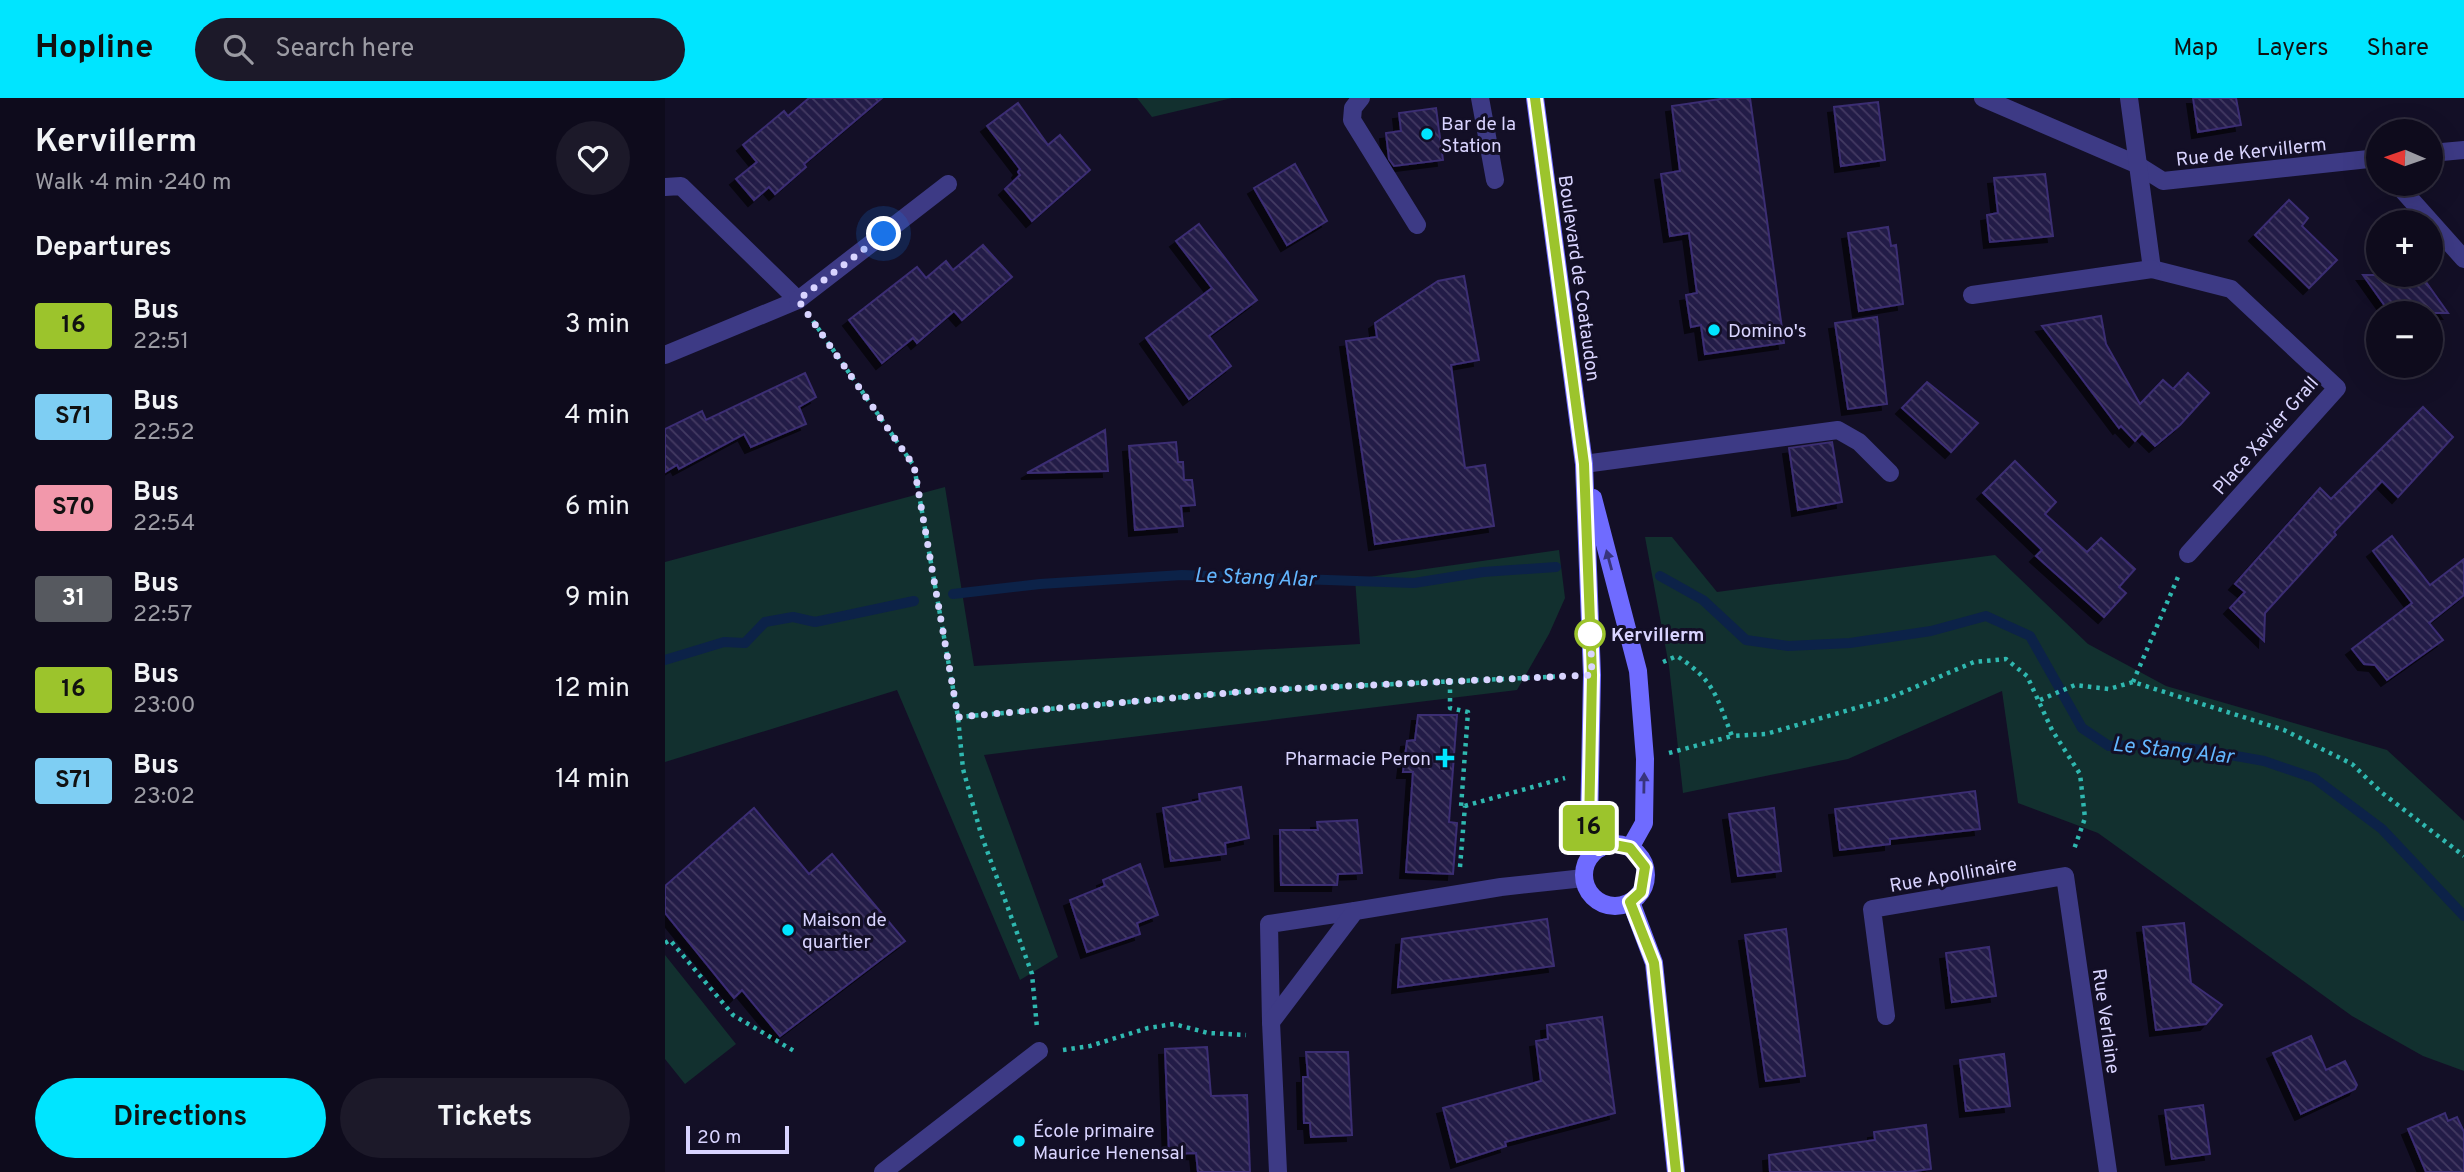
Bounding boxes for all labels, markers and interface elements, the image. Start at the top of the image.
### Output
search box [195,18,685,81]
text: Hopline [35,28,153,70]
icon: search [219,30,257,68]
text: Search here [275,33,414,66]
text: Map [2173,34,2218,64]
text: Layers [2256,34,2328,64]
text: Share [2366,34,2429,64]
place label: Bar de la Station [1441,113,1516,159]
north arrow [2366,119,2443,196]
map controls [2366,119,2443,378]
button: heart [556,121,630,195]
text: Kervillerm [35,122,197,164]
marker: Bar de la Station [1419,126,1435,142]
street label: Rue de Kervillerm [2175,133,2328,173]
text: Walk · 4 min · 240 m [35,169,231,198]
street label: Boulevard de Coataudon [1552,174,1604,383]
button: + [2366,210,2443,287]
your location [866,216,901,251]
text: Departures [35,232,172,265]
text: Bus [133,295,179,328]
button: − [2366,301,2443,378]
text: 3 min [565,309,630,342]
text: 16 [61,311,86,341]
place label: Domino's [1728,320,1807,344]
marker: Domino's [1706,322,1722,338]
text: 22:51 [133,328,189,357]
street label: Place Xavier Grall [2208,372,2325,501]
text: Bus [133,386,179,419]
text: 4 min [564,400,630,433]
text: S71 [55,402,92,432]
text: 22:52 [133,419,195,448]
text: Bus [133,477,179,510]
text: 6 min [565,491,630,524]
text: S70 [52,493,95,523]
text: 22:54 [133,510,195,539]
one-way arrow [1603,548,1614,570]
water label: Le Stang Alar [1194,563,1318,594]
text: Bus [133,568,179,601]
text: 9 min [565,582,630,615]
text: 31 [62,584,85,614]
text: 22:57 [133,601,192,630]
marker: Kervillerm [1575,619,1605,649]
place label: Kervillerm [1611,624,1704,648]
text: Bus [133,659,179,692]
text: 12 min [555,673,630,706]
text: 16 [61,675,86,705]
text: 23:00 [133,692,195,721]
water label: Le Stang Alar [2111,732,2237,771]
place label: Pharmacie Peron [1285,748,1431,772]
text: Bus [133,750,179,783]
marker: Pharmacie Peron [1437,750,1453,766]
text: 14 min [555,764,630,797]
text: S71 [55,766,92,796]
one-way arrow [1639,772,1650,794]
text: 23:02 [133,783,195,812]
line badge: 16 [1557,805,1621,851]
text: 16 [1577,813,1601,843]
street label: Rue Apollinaire [1888,853,2019,899]
place label: Maison de quartier [802,909,887,955]
marker: Maison de quartier [780,922,796,938]
street label: Rue Verlaine [2086,967,2124,1076]
button: Directions [35,1078,326,1158]
button: Tickets [340,1078,630,1158]
place label: École primaire Maurice Henensal [1033,1119,1185,1166]
scale bar [686,1123,789,1155]
text: 20 m [697,1126,741,1150]
marker: École primaire Maurice Henensal [1011,1133,1027,1149]

